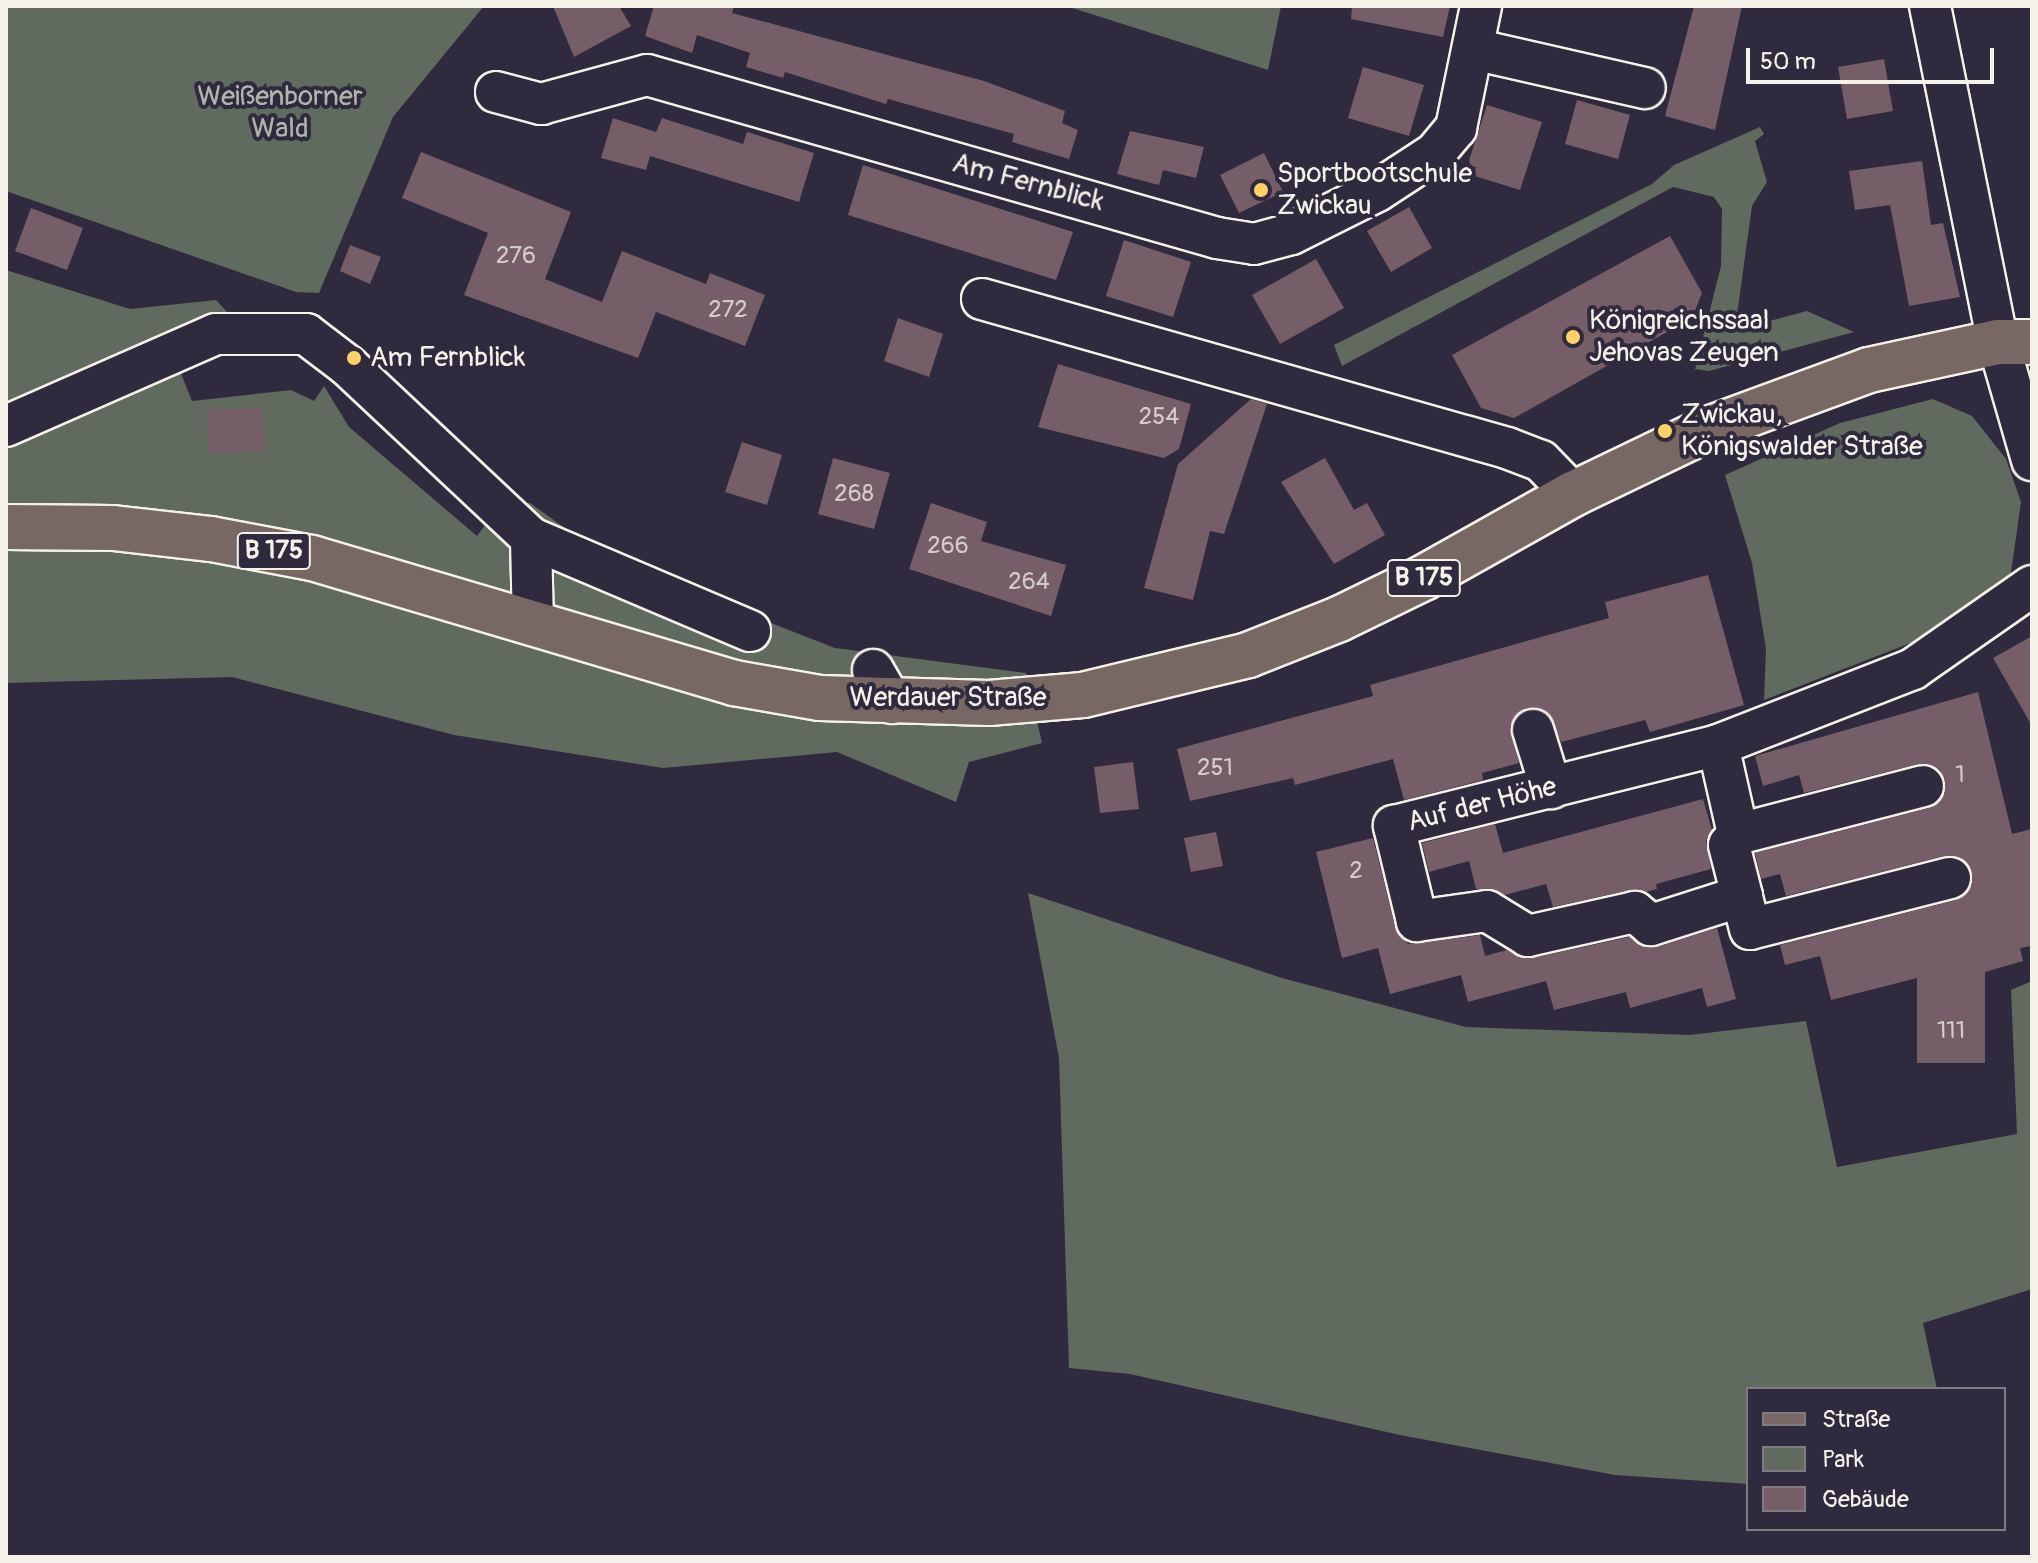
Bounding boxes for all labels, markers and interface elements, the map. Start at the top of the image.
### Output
scale bar [1750,32,1998,82]
text: 50 m [1760,47,1816,76]
park label: Weißenborner Wald [197,80,363,146]
street label: Am Fernblick [949,147,1107,219]
place label: Sportbootschule Zwickau [1277,157,1472,223]
marker: Sportbootschule Zwickau [1252,181,1270,199]
house number: 276 [496,242,536,270]
house number: 272 [708,296,748,324]
place label: Königreichssaal Jehovas Zeugen [1589,304,1779,370]
marker: Königreichssaal Jehovas Zeugen [1564,328,1582,346]
place label: Am Fernblick [370,341,526,375]
marker: Am Fernblick [345,349,363,367]
place label: Zwickau, Königswalder Straße [1681,398,1923,464]
house number: 254 [1139,403,1179,431]
marker: Zwickau, Königswalder Straße [1656,422,1674,440]
house number: 268 [834,480,874,508]
road number: B 175 [236,529,312,573]
house number: 266 [927,532,969,560]
road number: B 175 [1386,556,1462,600]
house number: 264 [1008,568,1050,596]
street label: Werdauer Straße [850,681,1046,715]
house number: 251 [1197,754,1233,782]
house number: 1 [1955,761,1965,789]
street label: Auf der Höhe [1404,770,1560,840]
house number: 2 [1349,857,1363,885]
house number: 111 [1937,1017,1965,1045]
legend [1746,1387,2006,1531]
text: Straße [1822,1405,1890,1434]
text: Park [1822,1445,1864,1474]
text: Gebäude [1822,1485,1909,1514]

